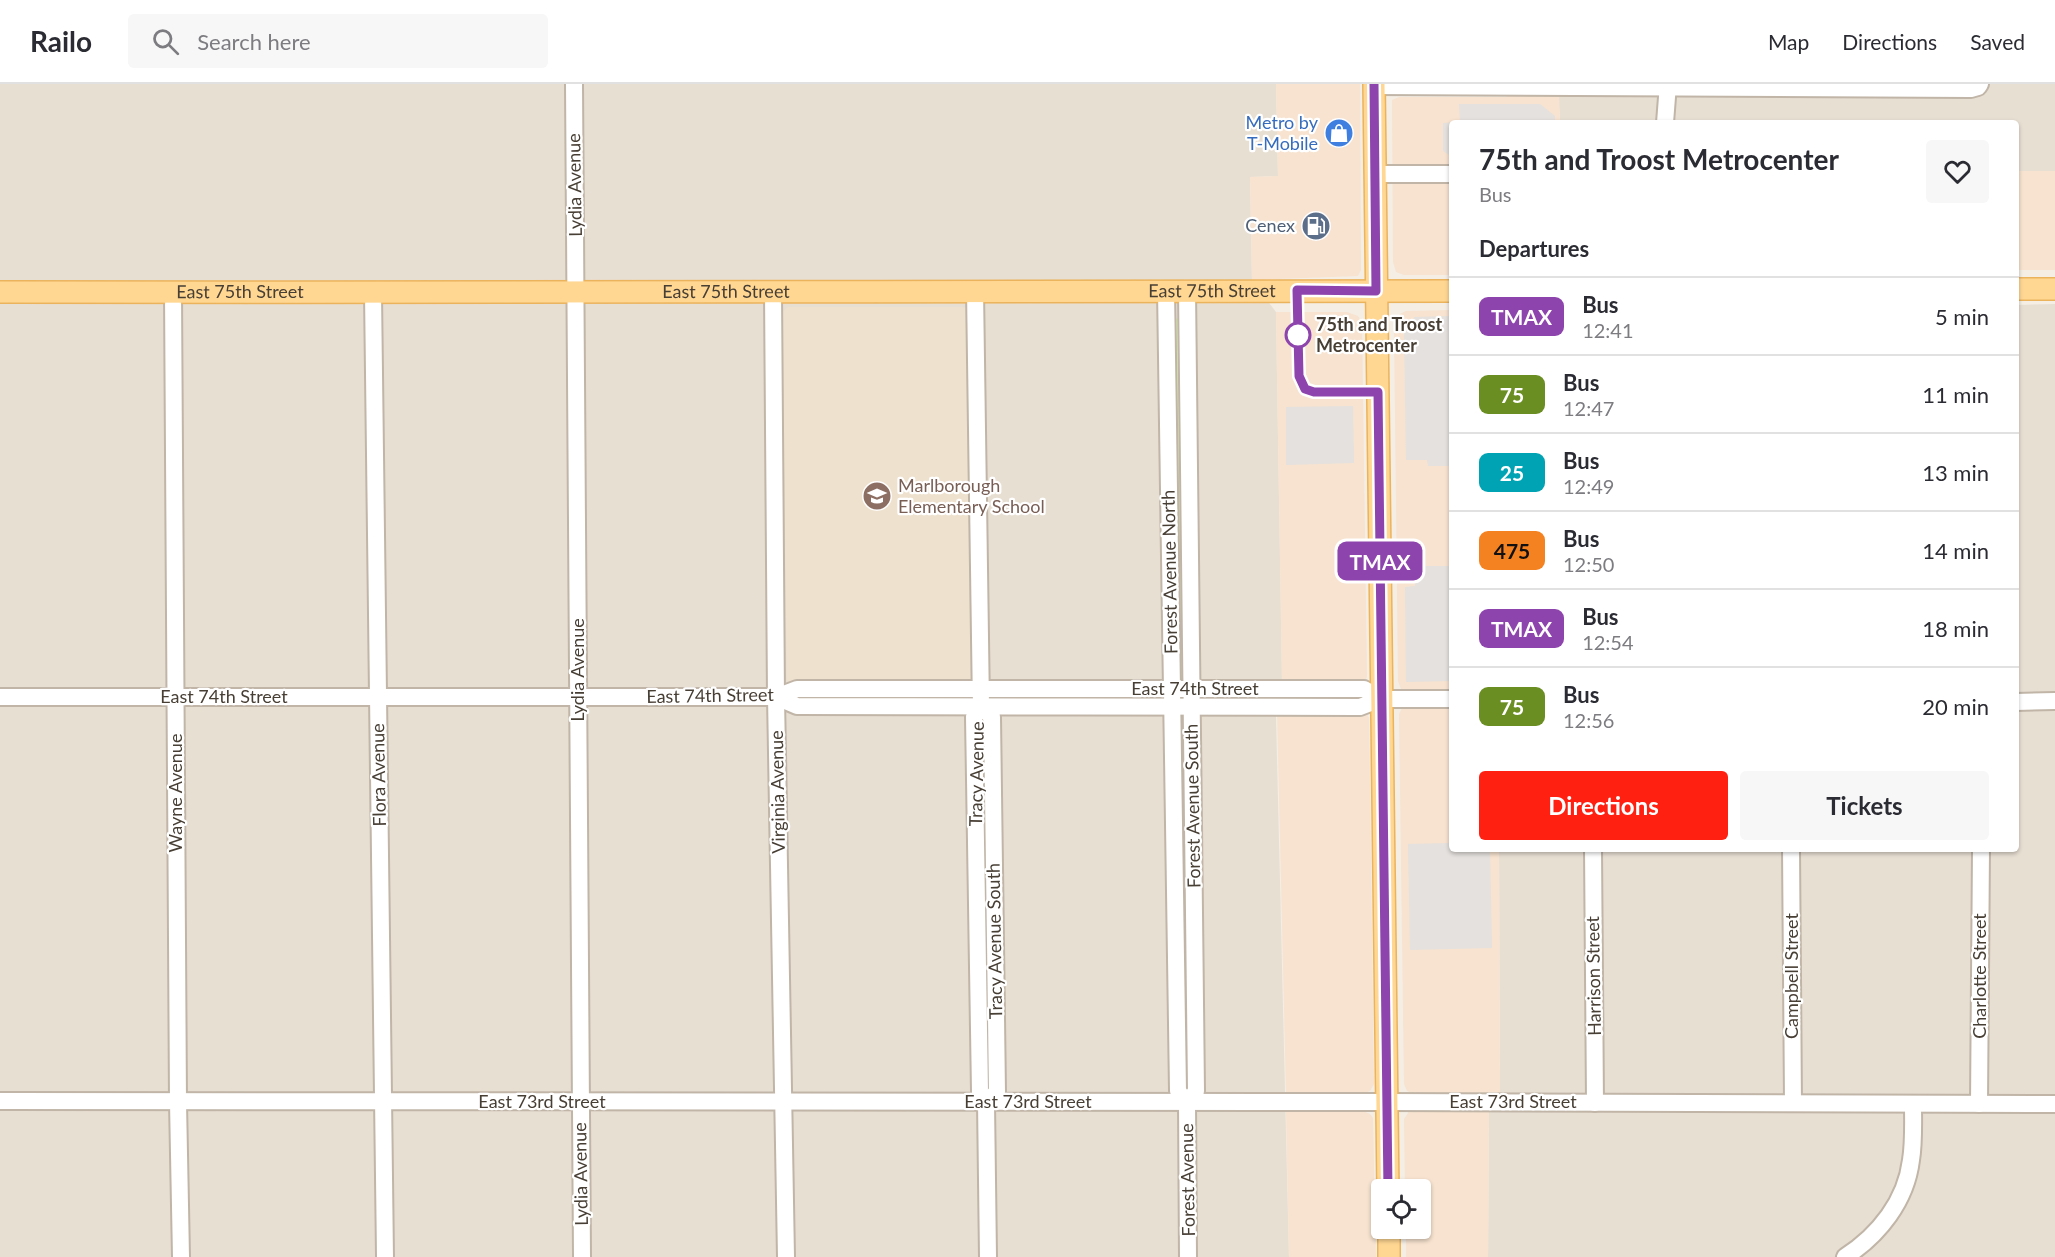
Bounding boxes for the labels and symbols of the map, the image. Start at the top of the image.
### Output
place label: Metro by T-Mobile [1246,111,1319,154]
shop icon: Metro by T-Mobile [1323,117,1355,149]
street label: Lydia Avenue [562,133,586,237]
fuel station icon: Cenex [1300,210,1332,242]
place label: Cenex [1245,214,1295,236]
street label: East 75th Street [1148,279,1276,301]
street label: East 75th Street [176,280,304,302]
street label: East 75th Street [662,280,790,302]
place label: 75th and Troost Metrocenter [1316,313,1442,356]
marker: 75th and Troost Metrocenter [1285,322,1311,348]
place label: Marlborough Elementary School [898,474,1045,517]
school or university icon: Marlborough Elementary School [861,480,893,512]
street label: Forest Avenue North [1157,490,1181,654]
line badge: TMAX [1338,542,1422,580]
street label: Lydia Avenue [566,618,588,722]
street label: East 74th Street [1131,677,1259,699]
street label: East 74th Street [646,683,774,707]
street label: East 74th Street [160,685,288,707]
street label: Tracy Avenue [964,721,988,827]
street label: Flora Avenue [366,723,390,827]
street label: Forest Avenue South [1180,724,1204,888]
street label: Virginia Avenue [765,730,789,854]
street label: Wayne Avenue [164,734,186,852]
street label: Tracy Avenue South [982,863,1006,1019]
street label: Campbell Street [1780,912,1802,1039]
street label: Charlotte Street [1968,913,1990,1039]
street label: Harrison Street [1581,915,1605,1036]
street label: East 73rd Street [478,1090,606,1112]
street label: East 73rd Street [964,1090,1092,1112]
street label: East 73rd Street [1449,1090,1577,1112]
street label: Lydia Avenue [568,1122,592,1226]
street label: Forest Avenue [1175,1123,1199,1237]

